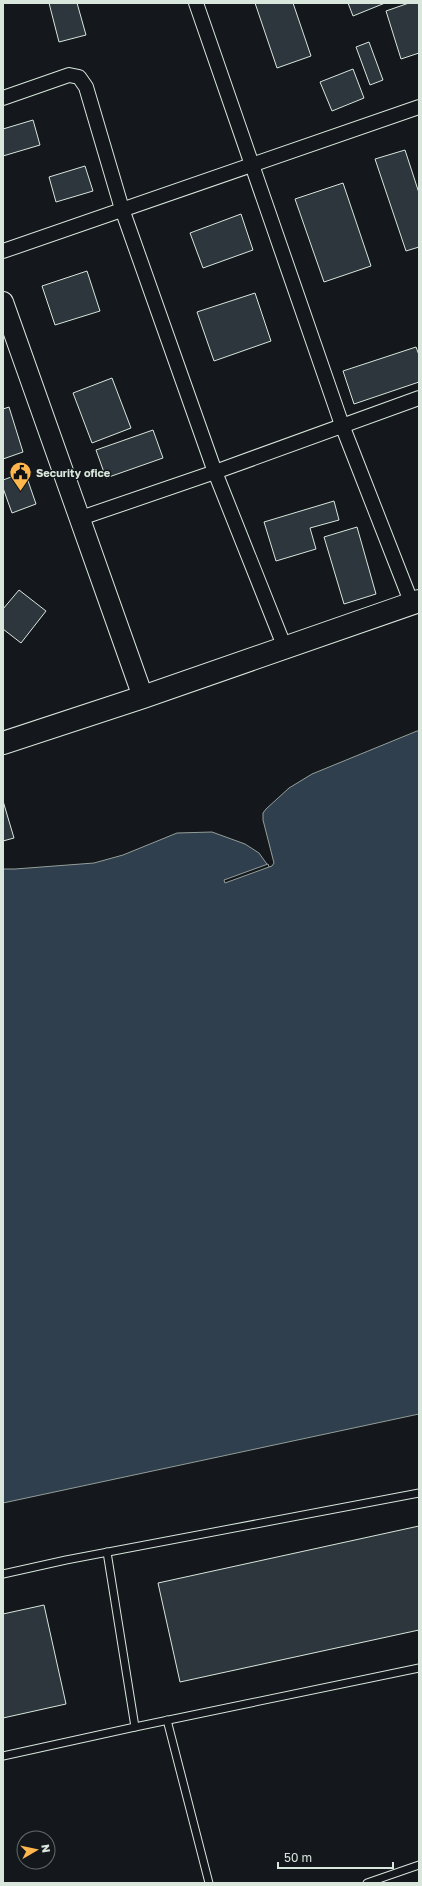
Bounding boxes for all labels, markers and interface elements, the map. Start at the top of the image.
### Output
public building icon: Security ofice [7,460,33,493]
place label: Security ofice [36,466,111,479]
north arrow [16,1830,56,1870]
text: N [39,1843,53,1854]
scale bar [278,1844,393,1870]
text: 50 m [284,1850,312,1865]

